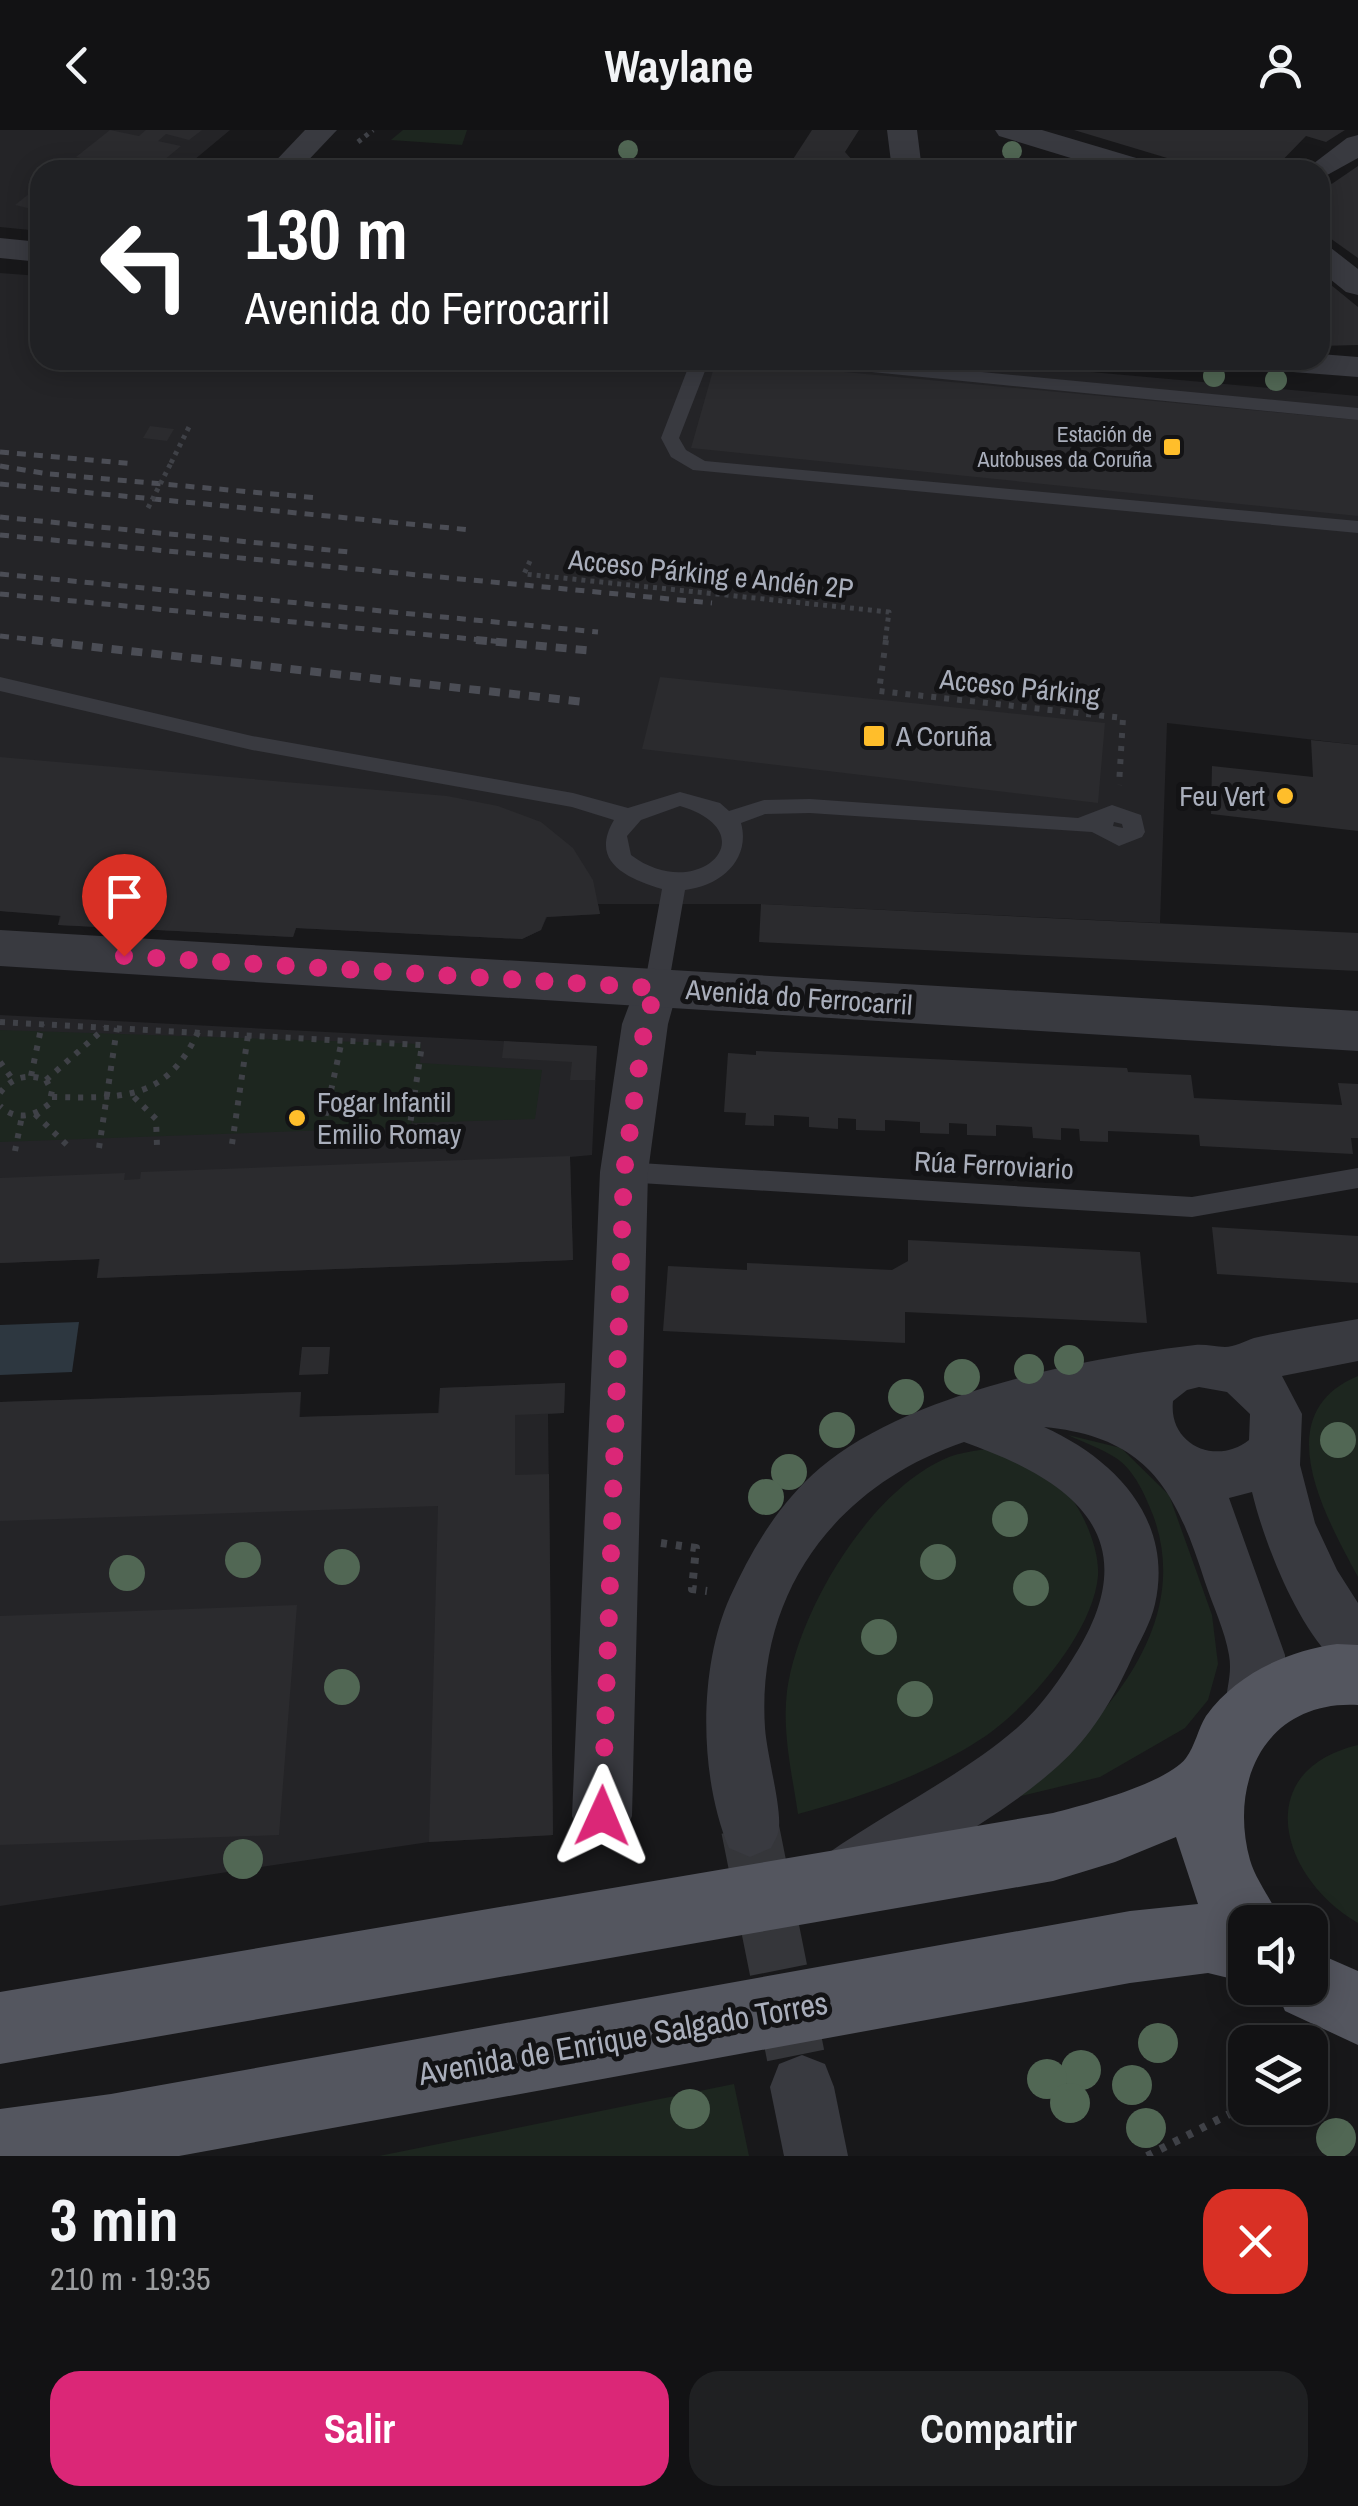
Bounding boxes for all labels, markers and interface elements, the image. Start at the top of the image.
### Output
text: Waylane [605,35,753,96]
icon: back [50,38,105,93]
icon: person [1253,38,1308,93]
text: 130 m [245,187,408,281]
icon: left [80,200,210,330]
text: Avenida do Ferrocarril [245,277,610,338]
place label: Estación de Autobuses da Coruña [976,419,1152,474]
marker: Estación de Autobuses da Coruña [1161,436,1183,458]
street label: Acceso Párking e Andén 2P [566,540,855,608]
street label: Acceso Párking [937,660,1102,714]
place label: A Coruña [895,717,992,755]
marker: A Coruña [861,723,887,749]
place label: Feu Vert [1179,777,1265,815]
marker: Feu Vert [1274,785,1296,807]
pin [82,854,167,957]
icon: arrive [97,869,152,924]
street label: Avenida do Ferrocarril [683,970,914,1024]
place label: Fogar Infantil Emilio Romay [317,1083,462,1153]
marker: Fogar Infantil Emilio Romay [286,1107,308,1129]
street label: Rúa Ferroviario [913,1142,1075,1188]
position arrow [550,1764,654,1868]
map controls [1228,1905,1328,2125]
button: sound [1228,1905,1328,2005]
street label: Avenida de Enrique Salgado Torres [414,1981,831,2095]
button: layers [1228,2025,1328,2125]
text: 3 min [50,2179,179,2260]
button: close [1203,2189,1308,2294]
text: 210 m · 19:35 [50,2257,210,2300]
button: Salir [50,2371,669,2486]
button: Compartir [689,2371,1308,2486]

